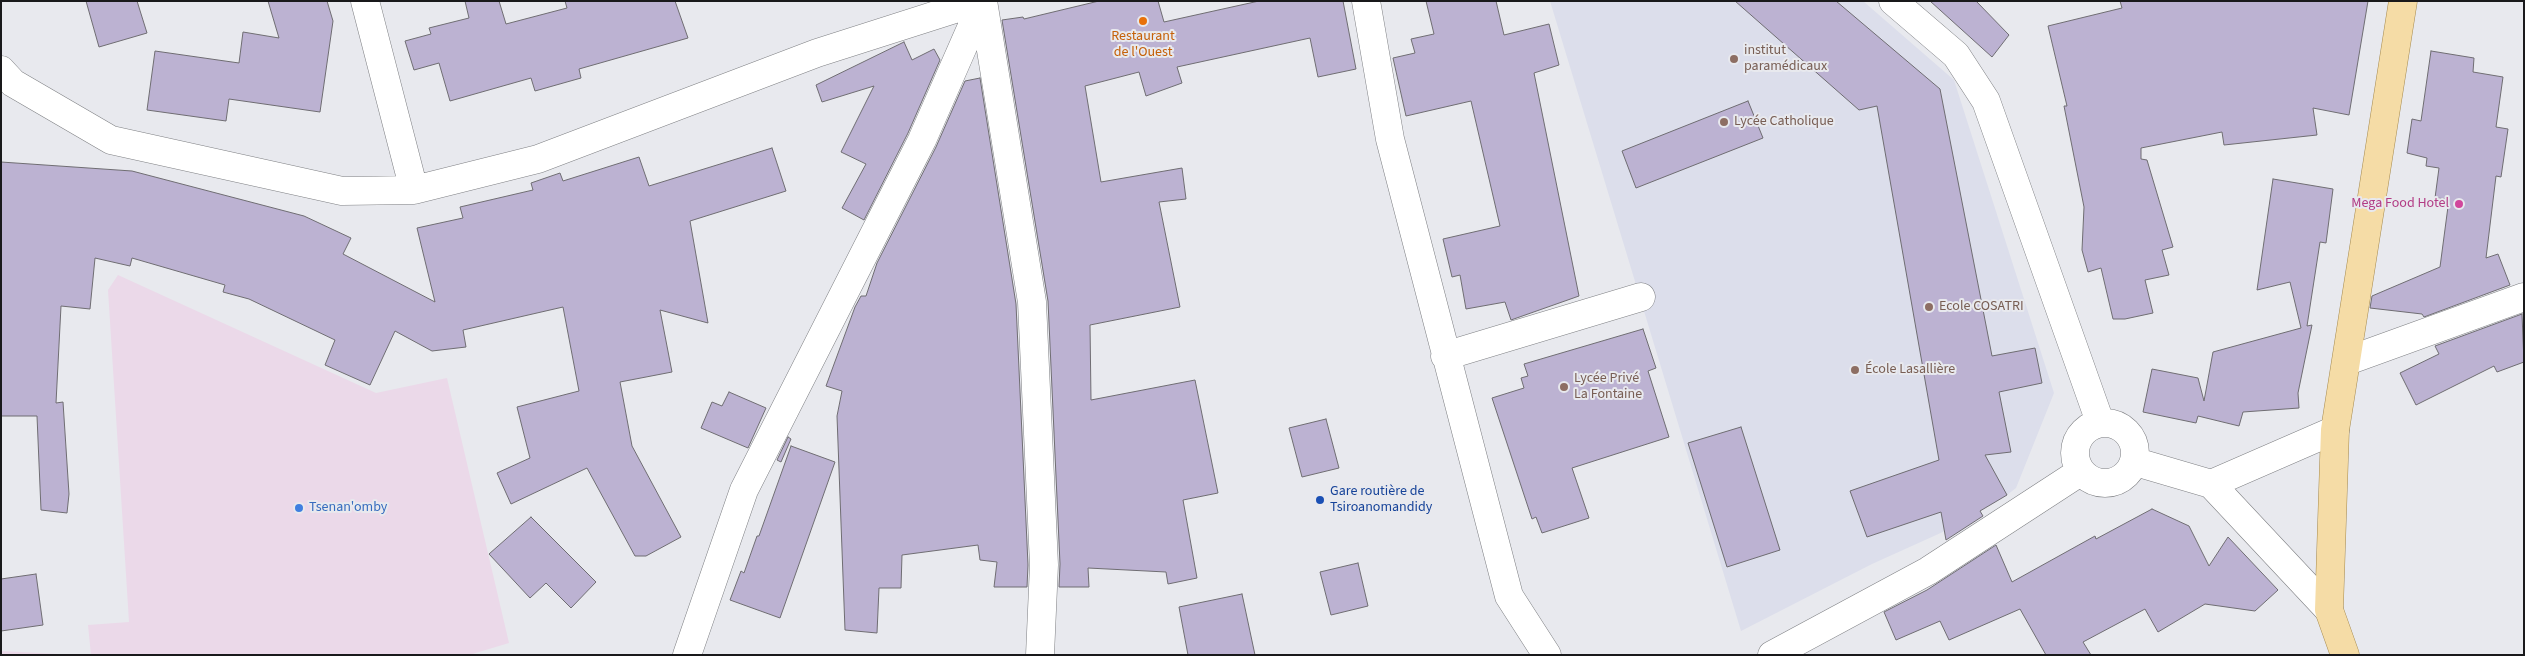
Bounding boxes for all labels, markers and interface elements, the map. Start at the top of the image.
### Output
marker: Restaurant de l'Ouest [1137,15,1149,27]
place label: Restaurant de l'Ouest [1111,29,1175,62]
place label: institut paramédicaux [1744,43,1827,75]
marker: institut paramédicaux [1728,53,1740,65]
place label: Lycée Catholique [1734,114,1834,130]
marker: Lycée Catholique [1718,116,1730,128]
place label: Mega Food Hotel [2351,196,2449,212]
marker: Mega Food Hotel [2453,198,2465,210]
place label: Ecole COSATRI [1939,299,2024,315]
marker: Ecole COSATRI [1923,301,1935,313]
place label: École Lasallière [1865,362,1955,378]
marker: École Lasallière [1849,364,1861,376]
place label: Lycée Privé La Fontaine [1574,371,1642,404]
marker: Lycée Privé La Fontaine [1558,381,1570,393]
place label: Gare routière de Tsiroanomandidy [1330,484,1432,516]
marker: Gare routière de Tsiroanomandidy [1314,494,1326,506]
place label: Tsenan'omby [309,500,387,516]
marker: Tsenan'omby [293,502,305,514]

